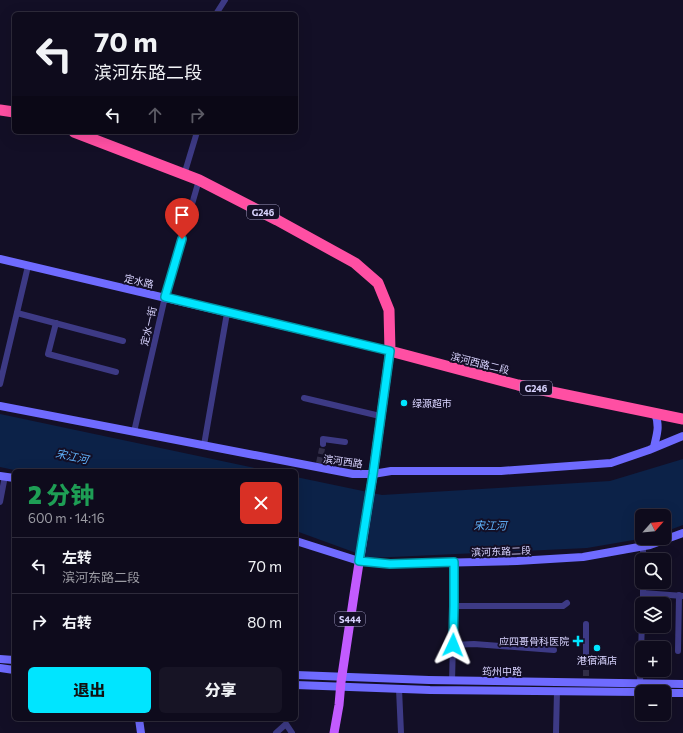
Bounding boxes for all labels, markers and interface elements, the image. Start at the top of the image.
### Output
text: 70 m [94,24,158,58]
icon: left [28,28,80,80]
text: 滨河东路二段 [94,61,202,83]
icon: left [102,104,124,126]
icon: ahead [144,104,166,126]
icon: right [186,104,208,126]
pin [165,198,199,239]
icon: arrive [171,204,193,226]
road number: G246 [247,205,279,219]
street label: 定水路 [123,272,155,290]
street label: 定水一街 [138,305,158,347]
street label: 滨河西路二段 [449,350,511,376]
road number: G246 [520,381,552,395]
place label: 绿源超市 [412,397,452,409]
marker: 绿源超市 [399,398,409,408]
water label: 宋江河 [55,446,91,466]
street label: 滨河西路 [322,452,364,470]
text: 2 分钟 [28,480,94,509]
button: close [240,482,282,524]
north arrow [635,509,671,545]
map controls [635,509,671,721]
text: 600 m · 14:16 [28,510,105,526]
water label: 宋江河 [473,518,509,532]
street label: 滨河东路二段 [471,544,531,558]
text: 左转 [62,548,92,566]
button: search [635,553,671,589]
icon: left [28,555,50,577]
text: 70 m [248,557,282,575]
text: 滨河东路二段 [62,569,140,585]
button: layers [635,597,671,633]
icon: right [28,611,50,633]
road number: S444 [335,612,365,626]
text: 右转 [62,613,92,631]
text: 80 m [247,613,282,631]
position arrow [432,624,474,666]
place label: 应四哥骨科医院 [499,635,569,647]
marker: 应四哥骨科医院 [572,635,584,647]
button: + [635,641,671,677]
marker: 港宿酒店 [592,643,602,653]
place label: 港宿酒店 [577,654,617,666]
street label: 筠州中路 [482,665,522,677]
button: 退出 [28,667,151,713]
button: 分享 [159,667,282,713]
button: − [635,685,671,721]

